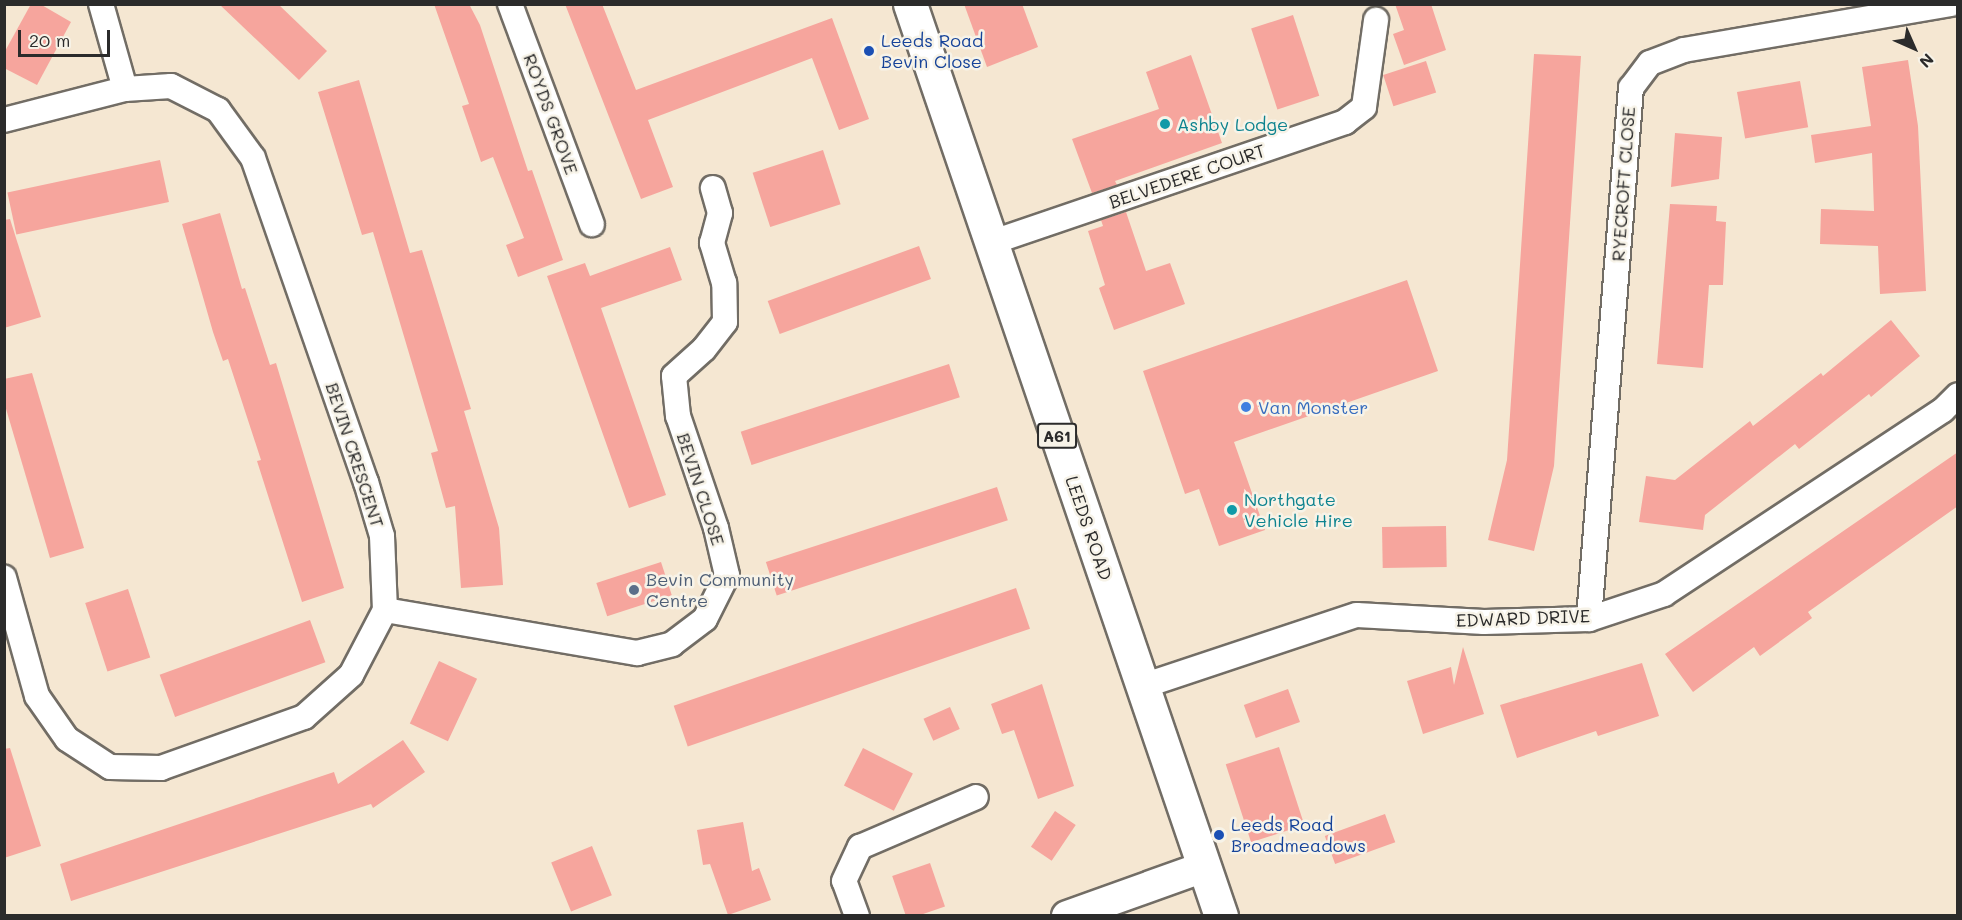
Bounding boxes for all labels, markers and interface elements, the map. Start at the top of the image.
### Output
scale bar [21,18,112,56]
north arrow [1884,18,1944,78]
text: 20 m [29,28,70,52]
place label: Leeds Road Bevin Close [881,30,984,72]
marker: Leeds Road Bevin Close [862,44,876,58]
text: N [1915,49,1939,73]
street label: ROYDS GROVE [519,51,583,177]
street label: RYECROFT CLOSE [1607,106,1639,262]
place label: Ashby Lodge [1177,113,1288,135]
marker: Ashby Lodge [1158,117,1172,131]
street label: BELVEDERE COURT [1106,139,1268,213]
street label: BEVIN CRESCENT [321,380,389,530]
place label: Van Monster [1258,396,1368,418]
marker: Van Monster [1239,400,1253,414]
road number: A61 [1036,423,1078,449]
street label: BEVIN CLOSE [673,430,729,548]
street label: LEEDS ROAD [1061,473,1117,583]
place label: Northgate Vehicle Hire [1244,489,1353,532]
marker: Northgate Vehicle Hire [1225,503,1239,517]
place label: Bevin Community Centre [646,569,794,612]
marker: Bevin Community Centre [627,583,641,597]
street label: EDWARD DRIVE [1456,605,1590,631]
place label: Leeds Road Broadmeadows [1231,814,1366,856]
marker: Leeds Road Broadmeadows [1212,828,1226,842]

